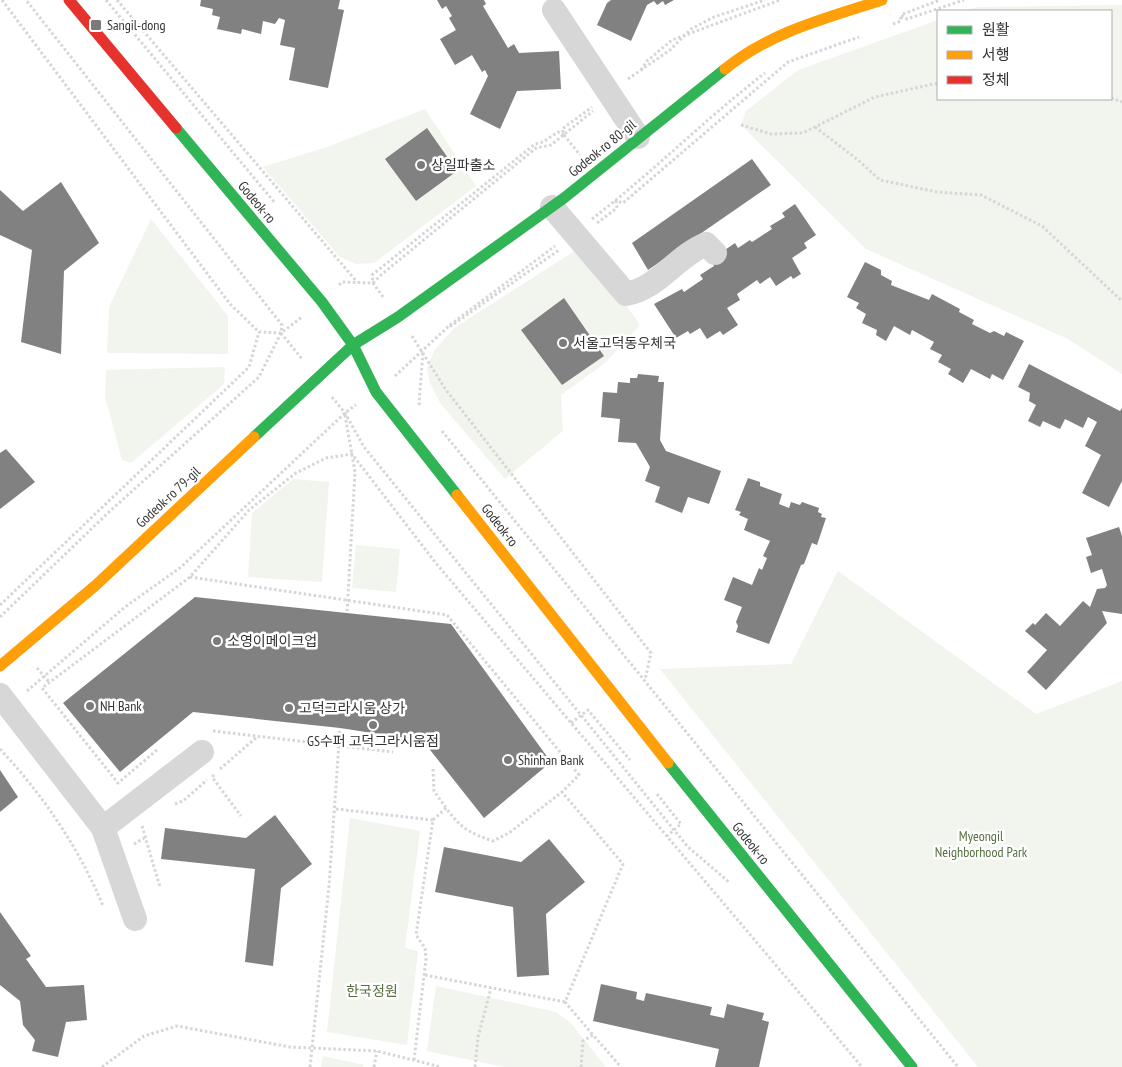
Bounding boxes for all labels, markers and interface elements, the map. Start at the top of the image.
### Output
legend [937,10,1112,100]
place label: Sangil-dong [107,16,165,34]
marker: Sangil-dong [89,18,103,32]
text: 원활 [982,20,1010,39]
text: 서행 [982,45,1010,64]
text: 정체 [982,70,1010,89]
street label: Godeok-ro 80-gil [565,115,640,181]
place label: 상일파출소 [431,156,496,174]
marker: 상일파출소 [415,159,427,171]
street label: Godeok-ro [234,177,280,227]
place label: 서울고덕동우체국 [573,334,676,352]
marker: 서울고덕동우체국 [557,337,569,349]
street label: Godeok-ro 79-gil [132,462,205,531]
street label: Godeok-ro [478,500,522,550]
place label: 소영이메이크업 [227,632,317,650]
marker: 소영이메이크업 [211,635,223,647]
place label: NH Bank [100,697,142,715]
place label: 고덕그라시움 상가 [299,699,405,717]
marker: NH Bank [84,700,96,712]
marker: 고덕그라시움 상가 [283,702,295,714]
marker: GS수퍼 고덕그라시움점 [367,719,379,731]
place label: GS수퍼 고덕그라시움점 [307,732,439,750]
place label: Shinhan Bank [518,751,585,769]
marker: Shinhan Bank [502,754,514,766]
street label: Godeok-ro [728,818,774,868]
park label: Myeongil Neighborhood Park [935,827,1028,861]
park label: 한국정원 [346,982,398,1000]

